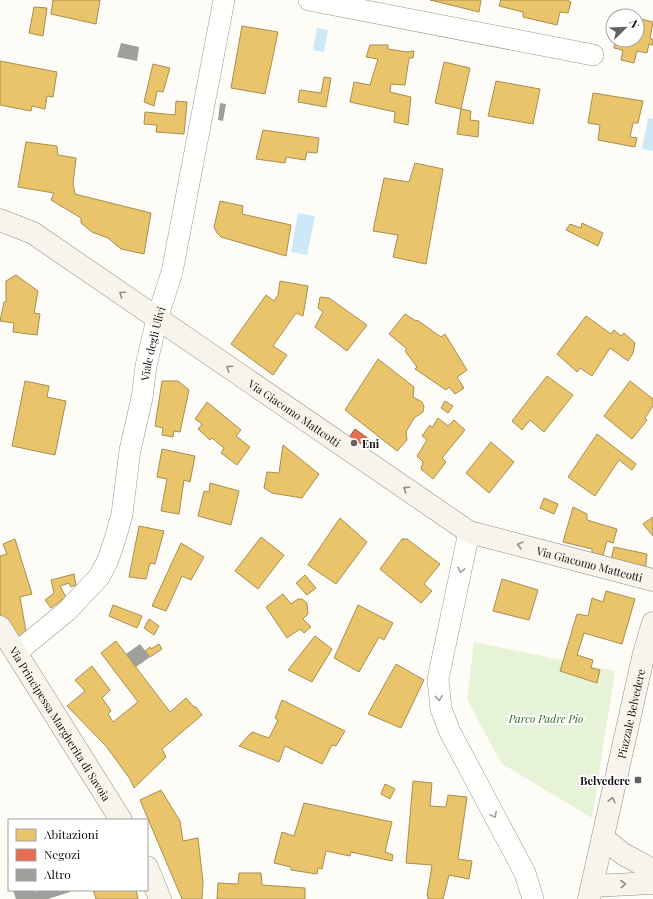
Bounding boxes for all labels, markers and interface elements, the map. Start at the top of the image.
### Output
north arrow [605,8,645,48]
text: N [626,17,643,31]
one-way arrow [119,292,126,299]
street label: Viale degli Ulivi [137,304,168,383]
one-way arrow [226,365,233,373]
street label: Via Giacomo Matteotti [245,375,344,450]
place label: Eni [362,436,380,451]
marker: Eni [349,438,359,448]
one-way arrow [403,487,410,494]
one-way arrow [517,542,524,550]
street label: Via Giacomo Matteotti [534,542,644,585]
one-way arrow [457,567,465,573]
street label: Via Principessa Margherita di Savoia [6,643,115,804]
street label: Piazzale Belvedere [613,667,648,760]
one-way arrow [434,694,443,701]
park label: Parco Padre Pio [508,711,583,726]
place label: Belvedere [580,773,630,788]
marker: Belvedere [633,775,643,785]
one-way arrow [607,797,615,803]
one-way arrow [489,810,497,818]
legend [8,819,148,891]
text: Abitazioni [43,826,99,842]
text: Negozi [44,846,81,862]
text: Altro [43,866,71,882]
one-way arrow [620,879,626,888]

